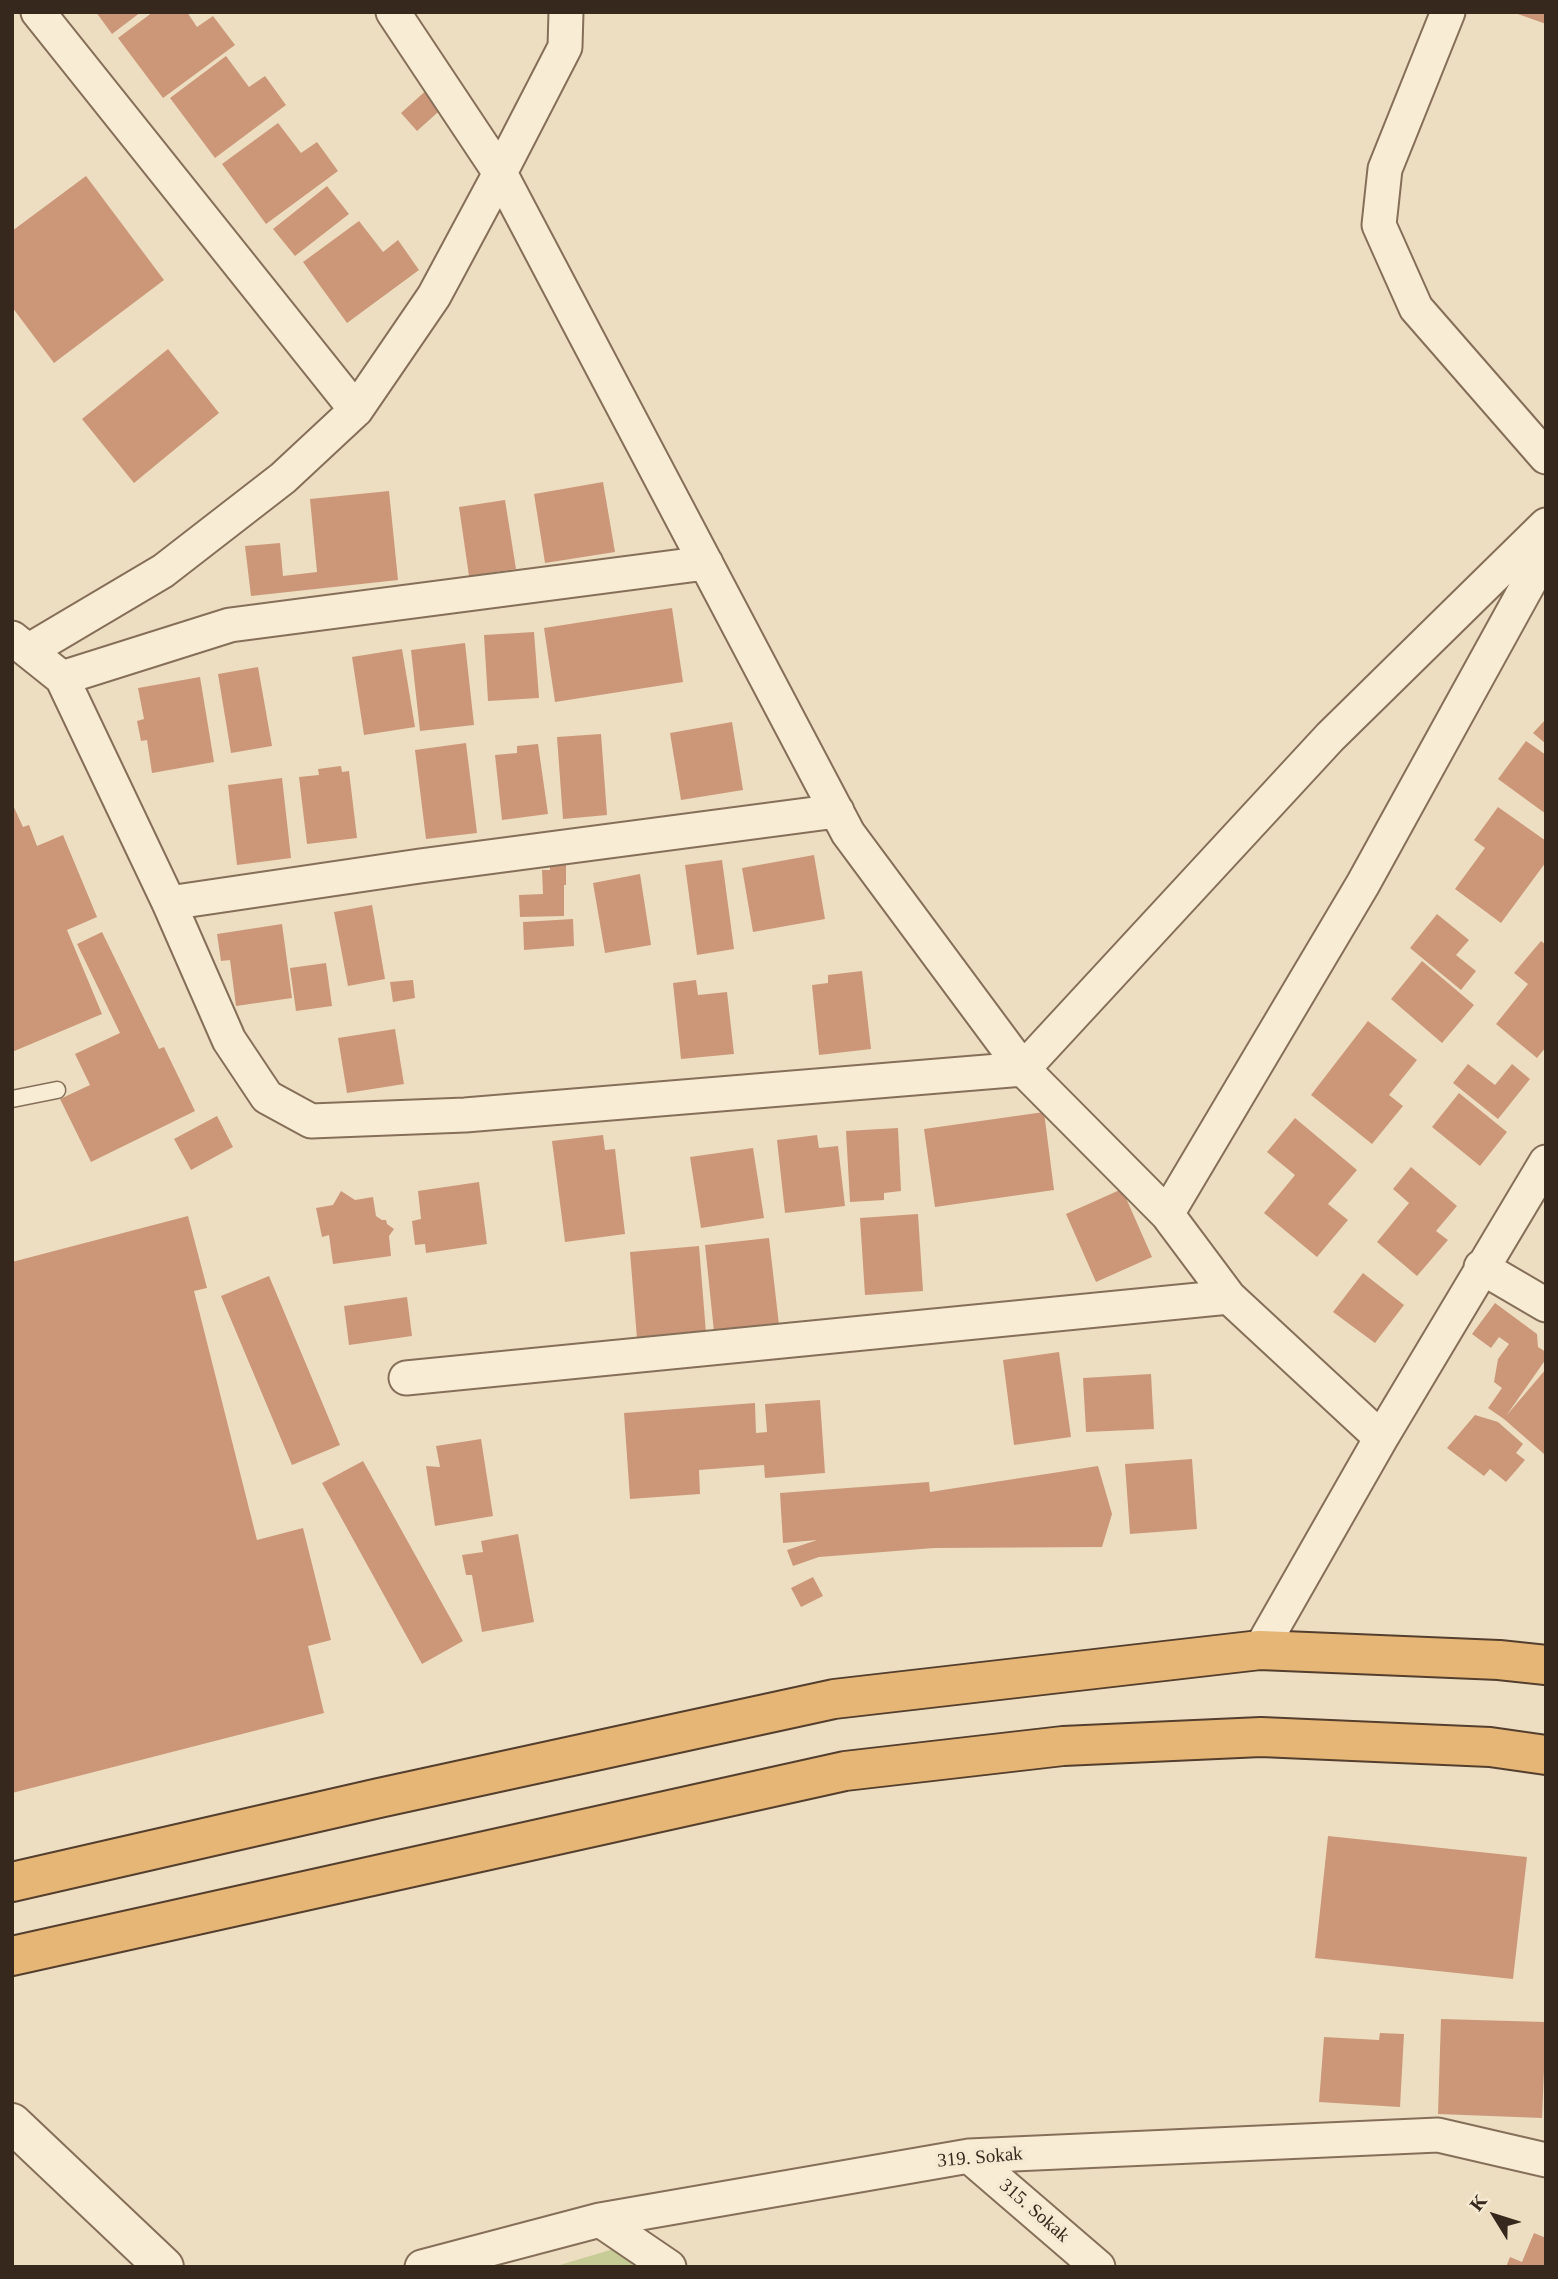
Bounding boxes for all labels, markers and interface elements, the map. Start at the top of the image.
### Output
street label: 319. Sokak [936,2143,1024,2173]
street label: 315. Sokak [994,2174,1074,2248]
north arrow [1460,2181,1530,2251]
text: K [1465,2190,1491,2215]

